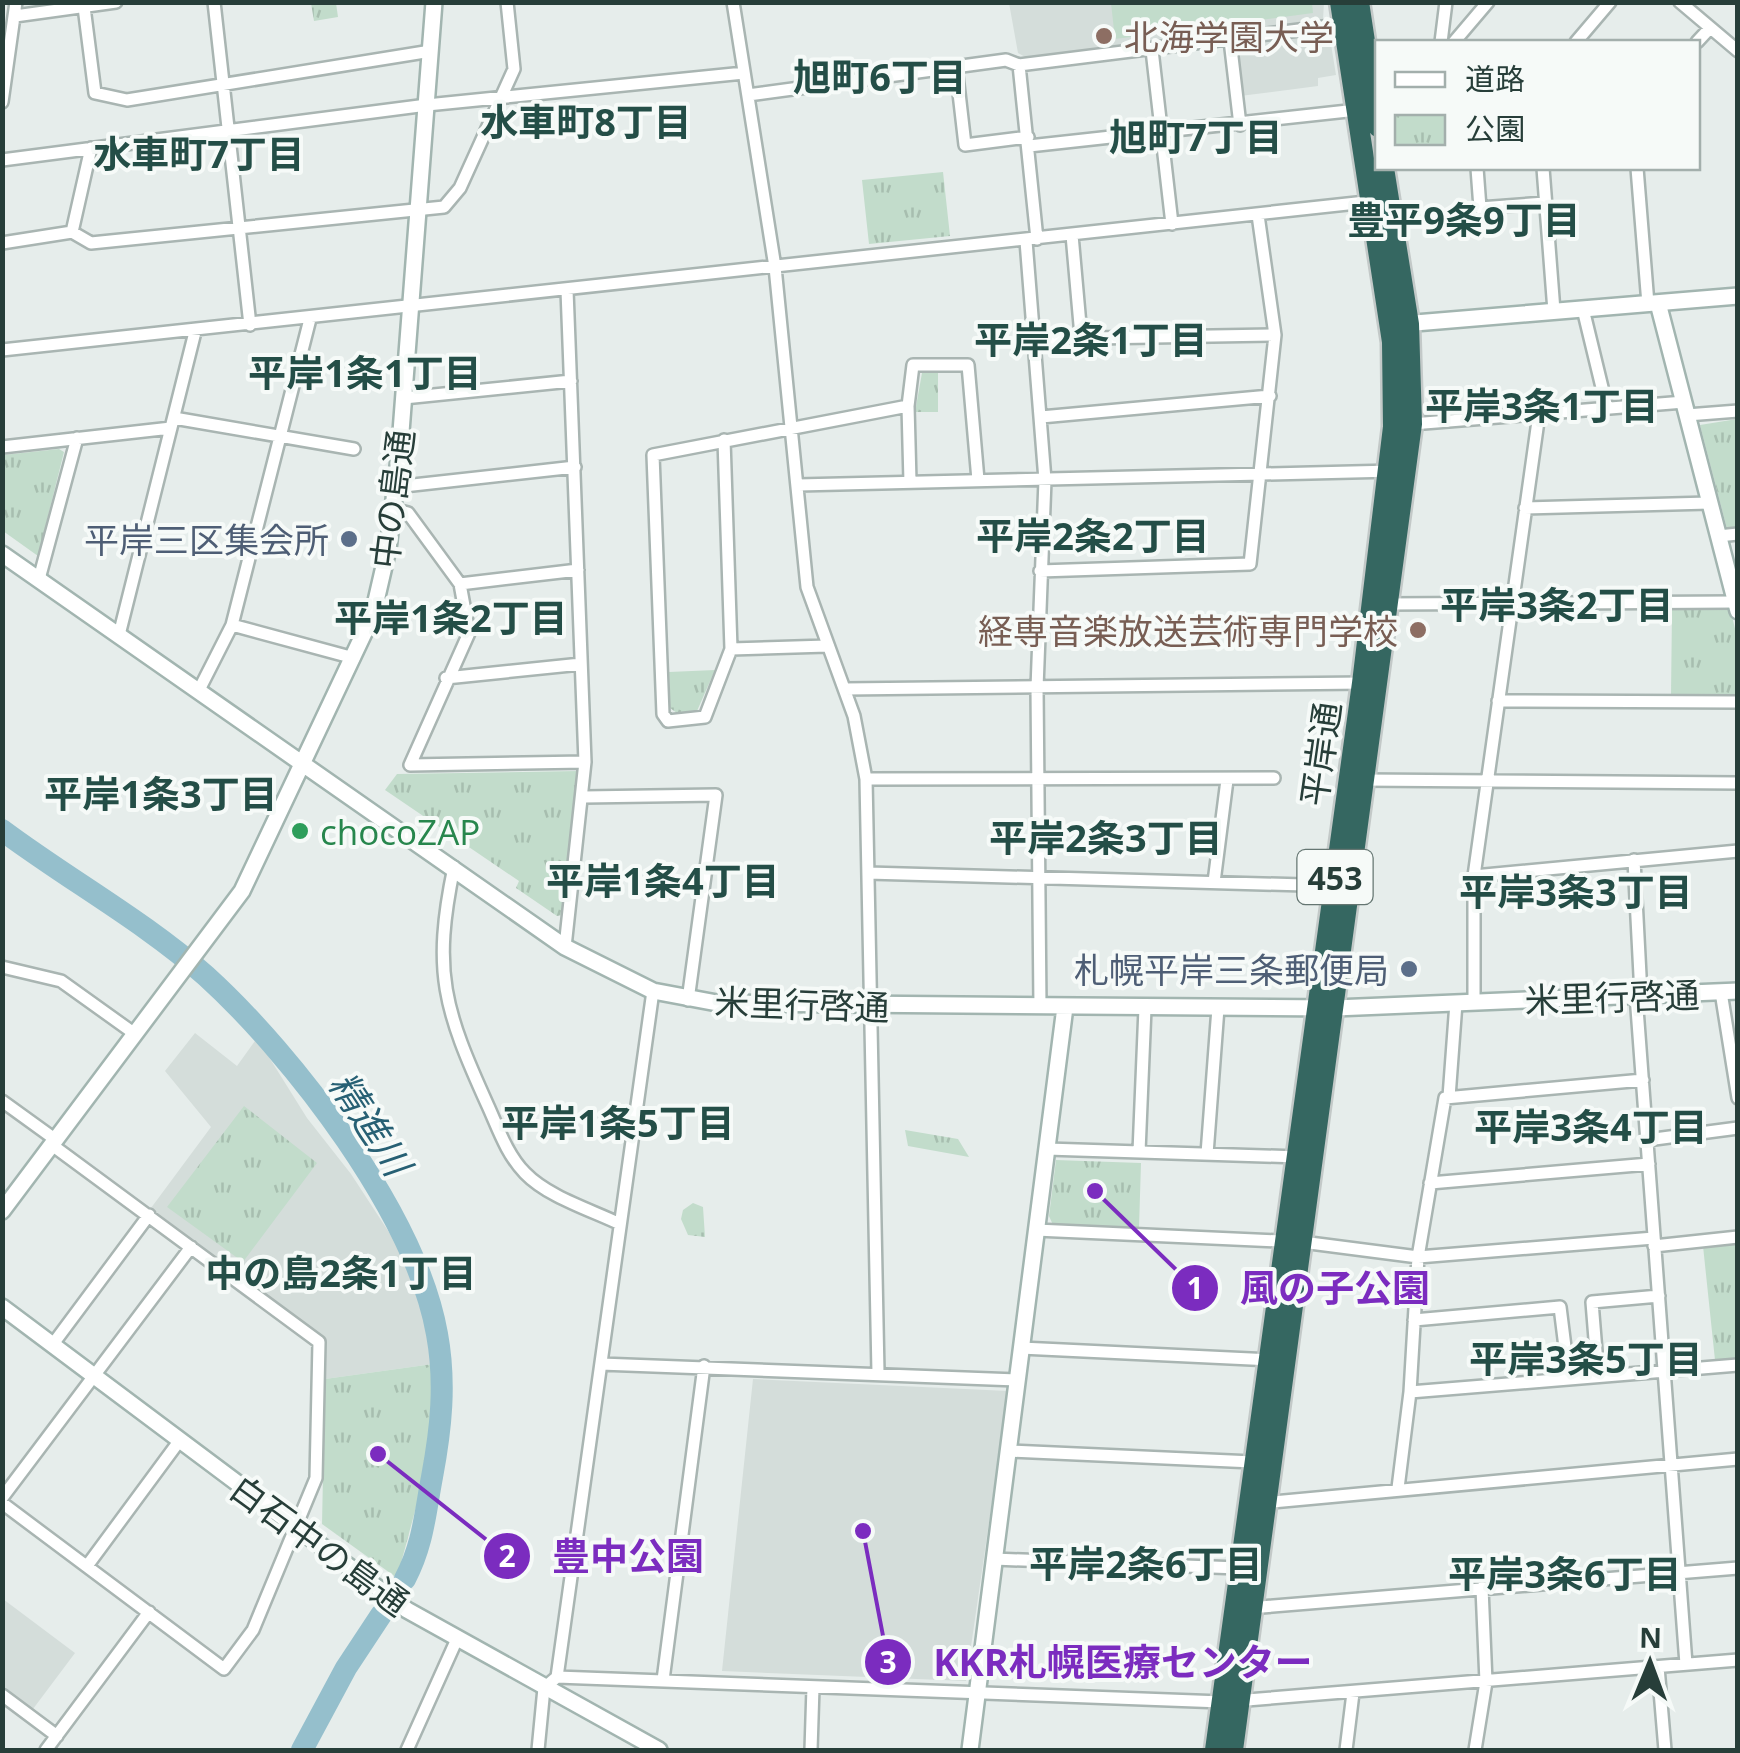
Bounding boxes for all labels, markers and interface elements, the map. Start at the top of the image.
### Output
place label: 北海学園大学 [1124,13,1334,60]
marker: 北海学園大学 [1093,25,1115,47]
legend [1375,40,1700,170]
district label: 旭町6丁目 [793,50,967,102]
text: 道路 [1465,58,1525,99]
district label: 水車町8丁目 [480,95,692,147]
text: 公園 [1465,108,1525,149]
district label: 旭町7丁目 [1109,110,1283,162]
district label: 水車町7丁目 [93,127,305,179]
district label: 豊平9条9丁目 [1347,193,1581,245]
district label: 平岸2条1丁目 [974,313,1208,365]
district label: 平岸1条1丁目 [248,346,482,398]
district label: 平岸3条1丁目 [1425,379,1659,431]
street label: 中の島通 [360,427,424,571]
district label: 平岸2条2丁目 [976,509,1210,561]
place label: 平岸三区集会所 [84,516,329,563]
marker: 平岸三区集会所 [338,528,360,550]
district label: 平岸3条2丁目 [1440,578,1674,630]
district label: 平岸1条2丁目 [334,591,568,643]
place label: 経専音楽放送芸術専門学校 [978,607,1398,654]
marker: 経専音楽放送芸術専門学校 [1407,619,1429,641]
street label: 平岸通 [1289,699,1351,809]
district label: 平岸1条3丁目 [44,767,278,819]
place label: chocoZAP [320,808,480,855]
district label: 平岸2条3丁目 [989,811,1223,863]
marker: chocoZAP [289,820,311,842]
road number: 453 [1298,850,1372,904]
district label: 平岸1条4丁目 [546,854,780,906]
district label: 平岸3条3丁目 [1459,865,1693,917]
place label: 札幌平岸三条郵便局 [1074,946,1389,993]
marker: 札幌平岸三条郵便局 [1398,958,1420,980]
street label: 米里行啓通 [1524,970,1700,1024]
street label: 米里行啓通 [714,977,890,1031]
water label: 精進川 [318,1061,426,1188]
district label: 平岸1条5丁目 [501,1096,735,1148]
district label: 平岸3条4丁目 [1474,1100,1708,1152]
district label: 中の島2条1丁目 [205,1246,477,1298]
callout: 風の子公園 [1170,1254,1450,1322]
text: 風の子公園 [1240,1261,1430,1313]
text: 1 [1186,1267,1204,1308]
district label: 平岸3条5丁目 [1469,1332,1703,1384]
street label: 白石中の島通 [221,1464,419,1626]
callout: 豊中公園 [482,1522,724,1590]
text: 豊中公園 [552,1529,704,1581]
text: 2 [498,1535,516,1576]
district label: 平岸2条6丁目 [1029,1537,1263,1589]
district label: 平岸3条6丁目 [1448,1547,1682,1599]
north arrow [1600,1613,1700,1713]
text: N [1639,1618,1662,1656]
callout: KKR札幌医療センター [863,1628,1333,1696]
text: KKR札幌医療センター [933,1635,1313,1687]
text: 3 [879,1641,897,1682]

